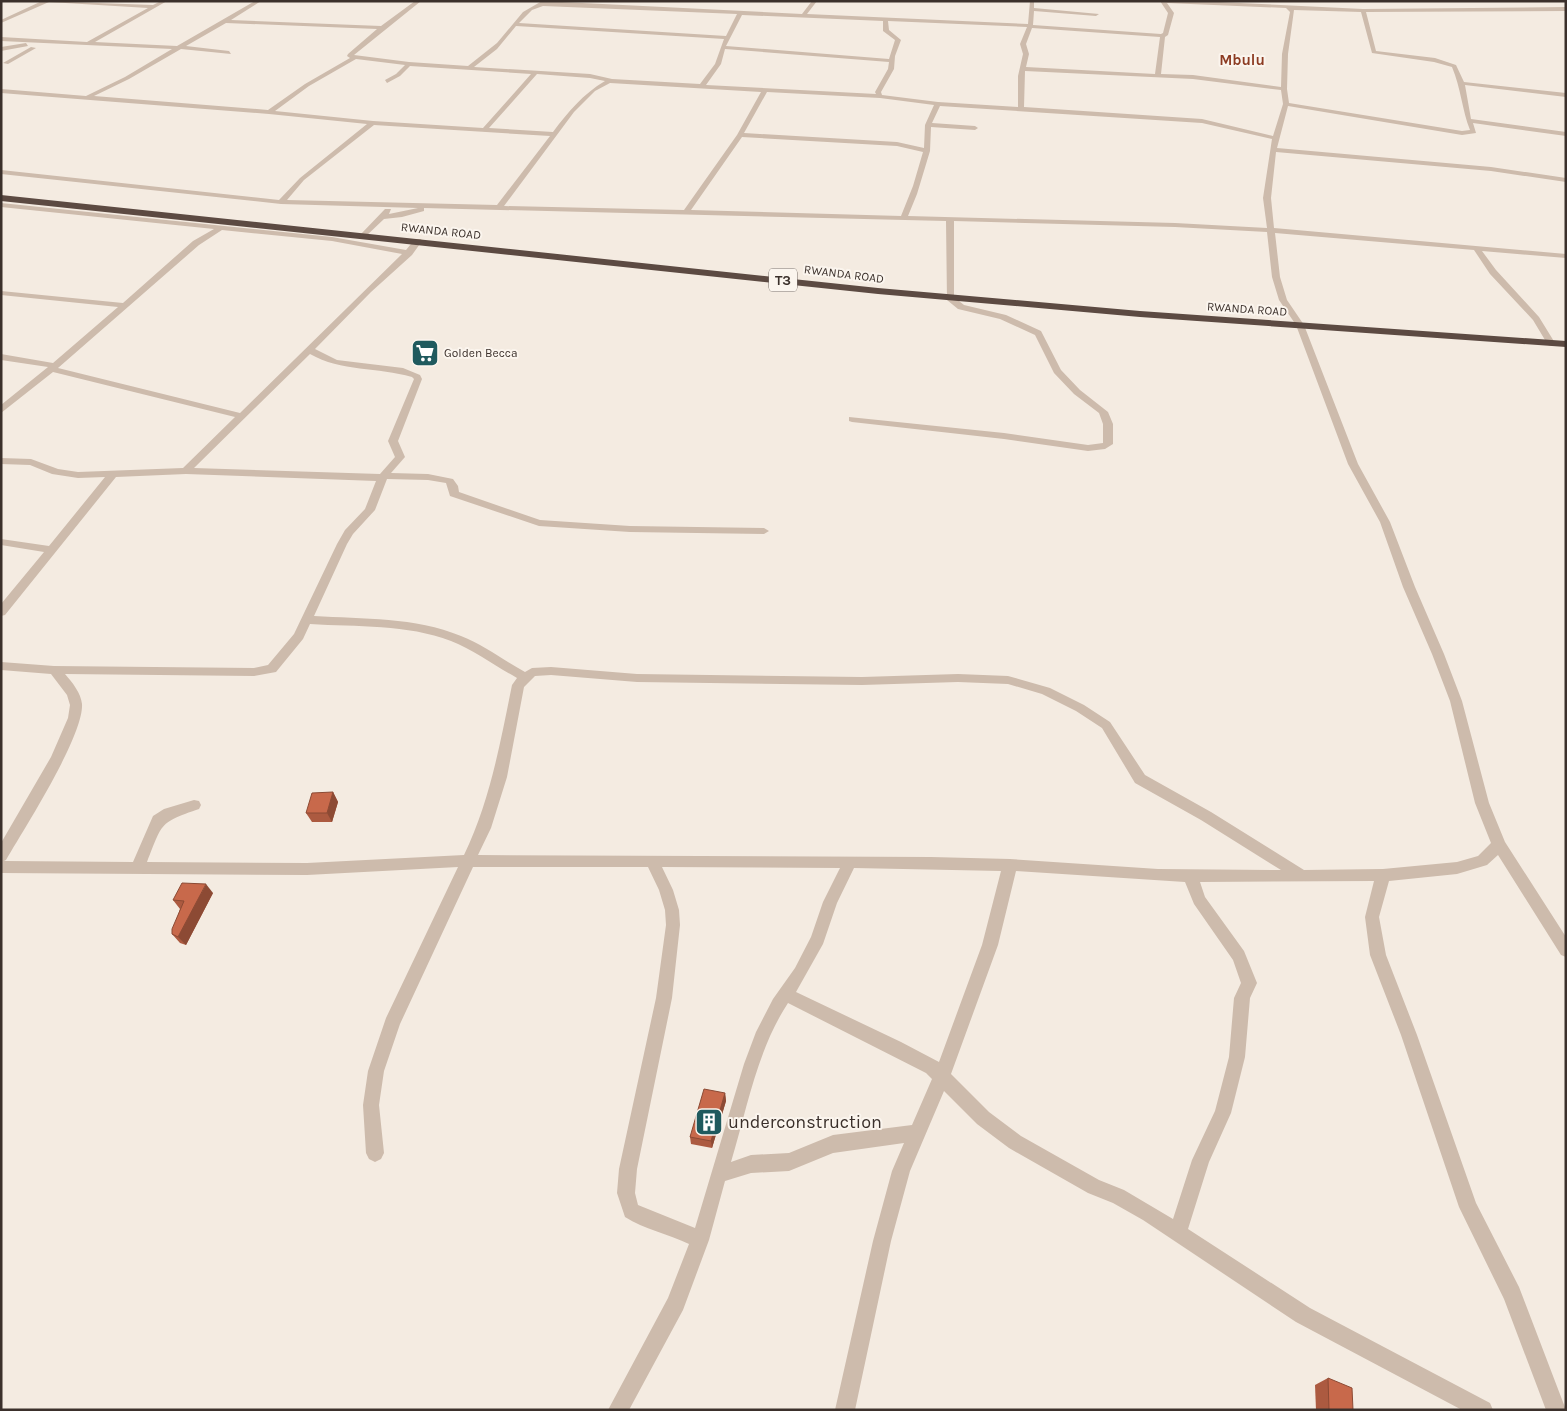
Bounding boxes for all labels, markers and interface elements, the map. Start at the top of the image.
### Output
district label: Mbulu [1219,51,1265,69]
street label: RWANDA ROAD [400,220,482,242]
street label: RWANDA ROAD [803,262,885,286]
road number: T3 [769,268,797,292]
street label: RWANDA ROAD [1206,299,1288,319]
supermarket icon: Golden Becca [410,338,440,368]
place label: Golden Becca [444,346,518,360]
building icon: underconstruction [694,1107,724,1137]
place label: underconstruction [728,1111,882,1133]

